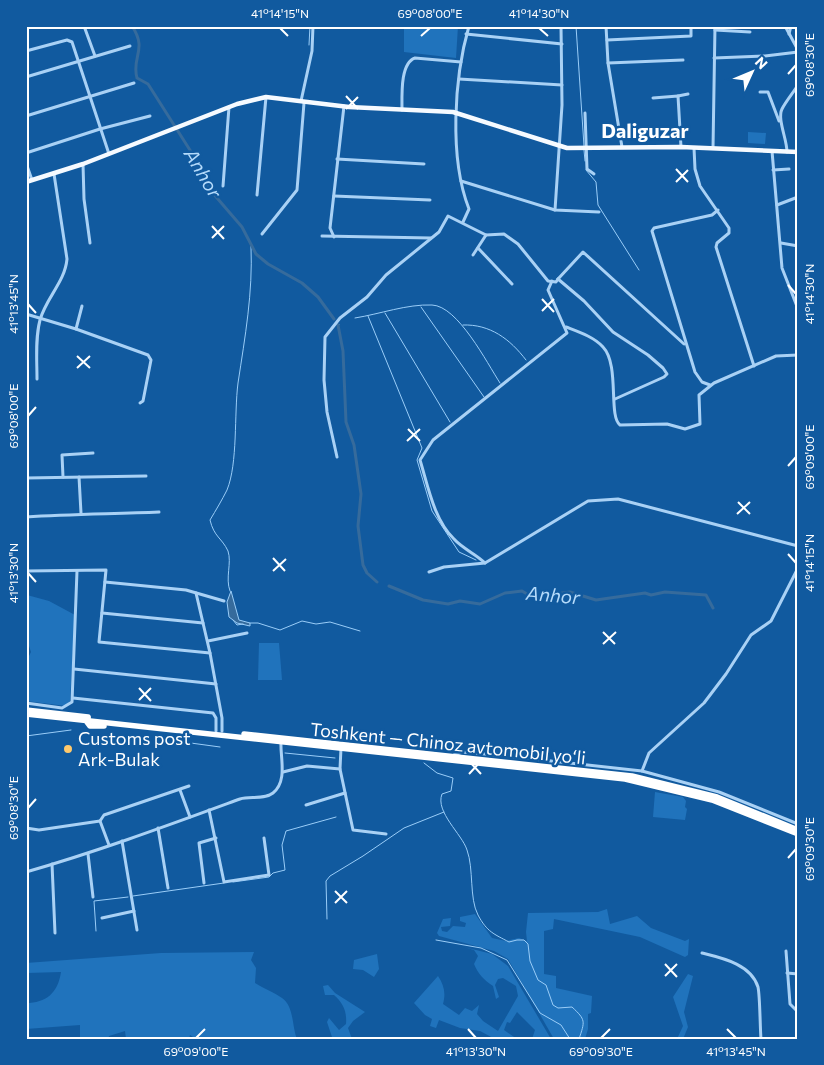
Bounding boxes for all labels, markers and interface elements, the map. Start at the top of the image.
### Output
text: 41°14'15"N [251,6,309,20]
text: 69°08'00"E [398,6,462,20]
text: 41°14'30"N [509,6,569,20]
text: 69°08'30"E [802,33,816,97]
north arrow [726,48,776,98]
text: N [752,53,771,72]
district label: Daliguzar [601,118,689,142]
water label: Anhor [179,143,228,203]
text: 41°14'30"N [802,264,816,324]
text: 41°13'45"N [6,274,20,334]
text: 69°08'00"E [6,384,20,448]
text: 69°09'00"E [802,425,816,489]
text: 41°14'15"N [802,534,816,592]
text: 41°13'30"N [6,543,20,603]
water label: Anhor [524,581,582,608]
street label: Toshkent — Chinoz avtomobil yoʻli [309,718,587,768]
place label: Customs post Ark-Bulak [78,727,191,770]
marker: Customs post Ark-Bulak [62,743,74,755]
text: 69°08'30"E [6,776,20,840]
text: 69°09'30"E [802,817,816,881]
text: 69°09'00"E [164,1044,228,1058]
text: 41°13'30"N [446,1044,506,1058]
text: 69°09'30"E [569,1044,633,1058]
text: 41°13'45"N [706,1044,766,1058]

